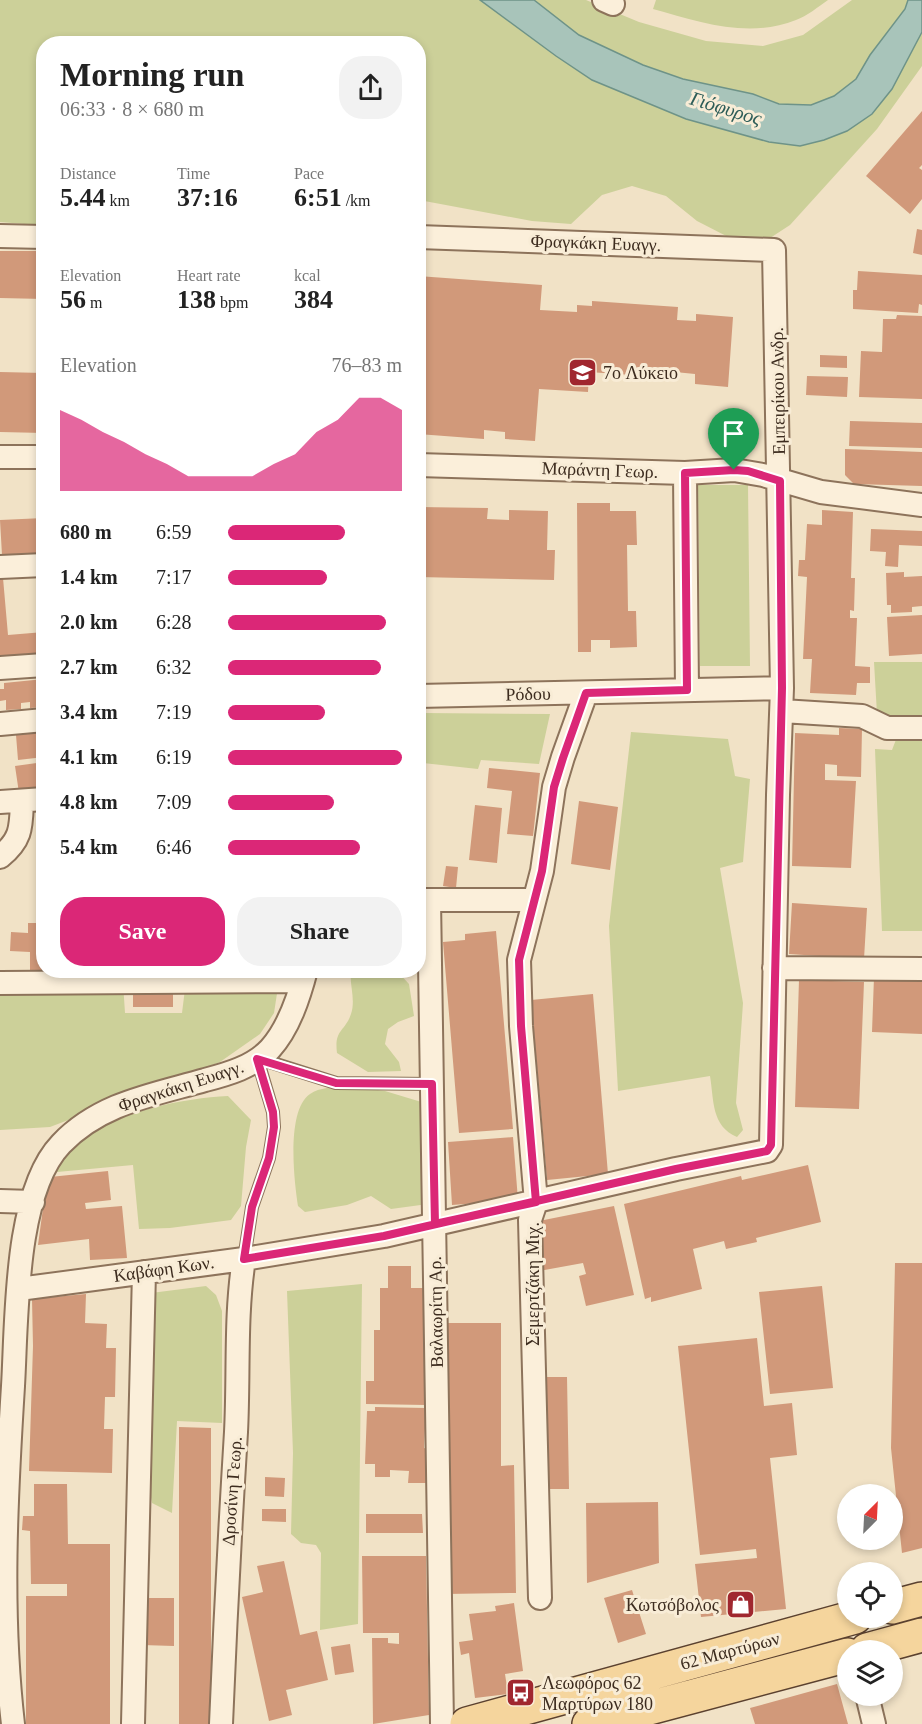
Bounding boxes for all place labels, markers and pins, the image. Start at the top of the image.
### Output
school or university icon: 7o Λύκειο [566,357,598,389]
place label: 7o Λύκειο [603,363,678,383]
pin [708,408,759,470]
shop icon: Κωτσόβολος [724,1589,756,1621]
place label: Κωτσόβολος [626,1595,719,1615]
place label: Λεωφόρος 62 Μαρτύρων 180 [542,1673,653,1714]
bus stop icon: Λεωφόρος 62 Μαρτύρων 180 [505,1677,537,1709]

